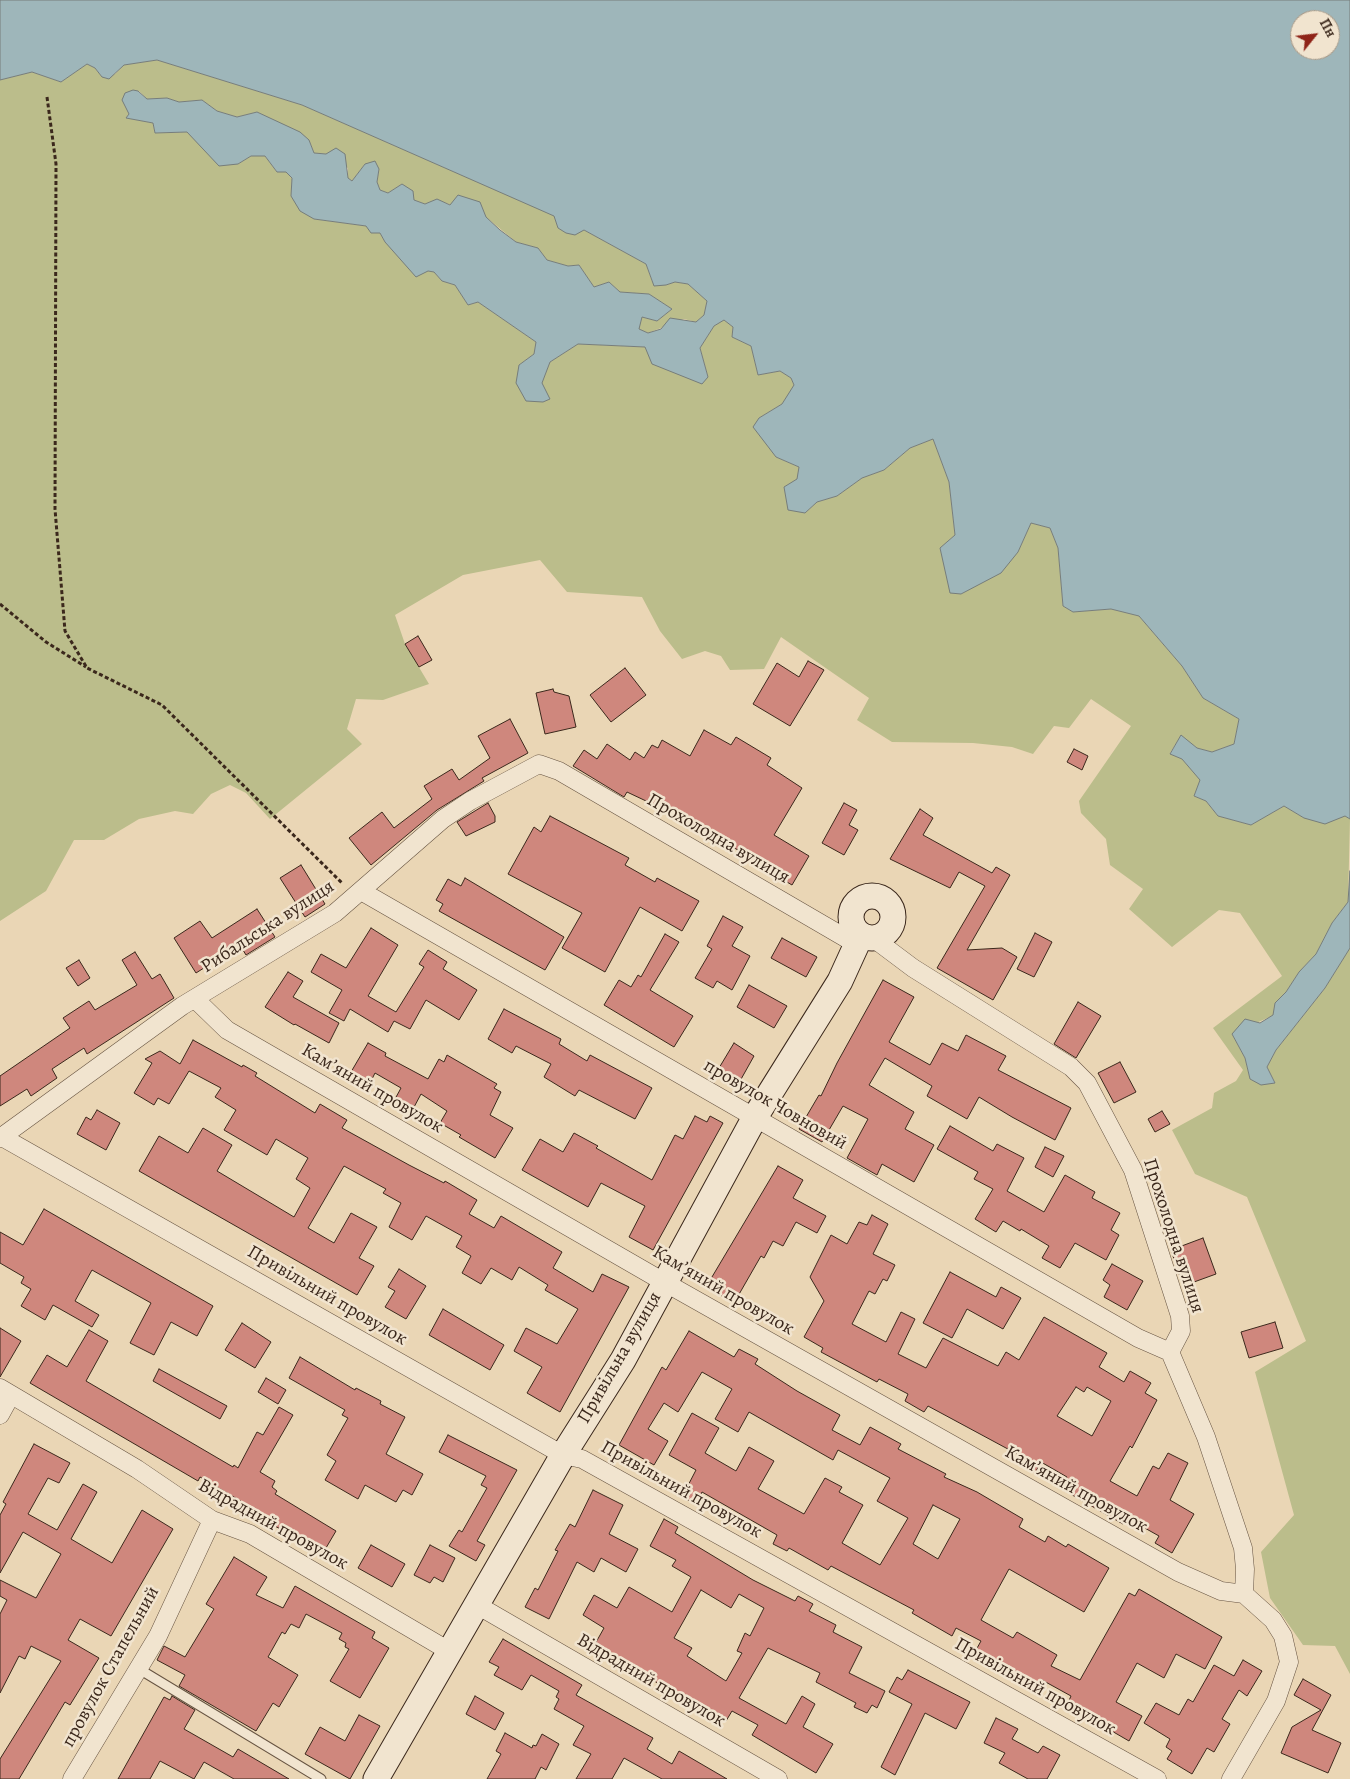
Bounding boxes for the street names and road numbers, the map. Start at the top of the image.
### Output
street label: Прохолодна вулиця [643,789,793,889]
street label: Рибальська вулиця [197,875,339,979]
street label: Камʼяний провулок [297,1039,447,1139]
street label: провулок Човновий [699,1055,851,1155]
street label: Прохолодна вулиця [1137,1156,1209,1316]
street label: Привільний провулок [243,1241,411,1351]
street label: Камʼяний провулок [648,1241,798,1341]
street label: Привільна вулиця [573,1288,667,1428]
street label: Привільний провулок [596,1436,766,1544]
street label: Камʼяний провулок [1001,1441,1151,1539]
street label: Відрадний провулок [194,1474,352,1576]
street label: провулок Стапельний [57,1583,165,1751]
street label: Відрадний провулок [573,1629,729,1733]
street label: Привільний провулок [950,1633,1120,1741]

